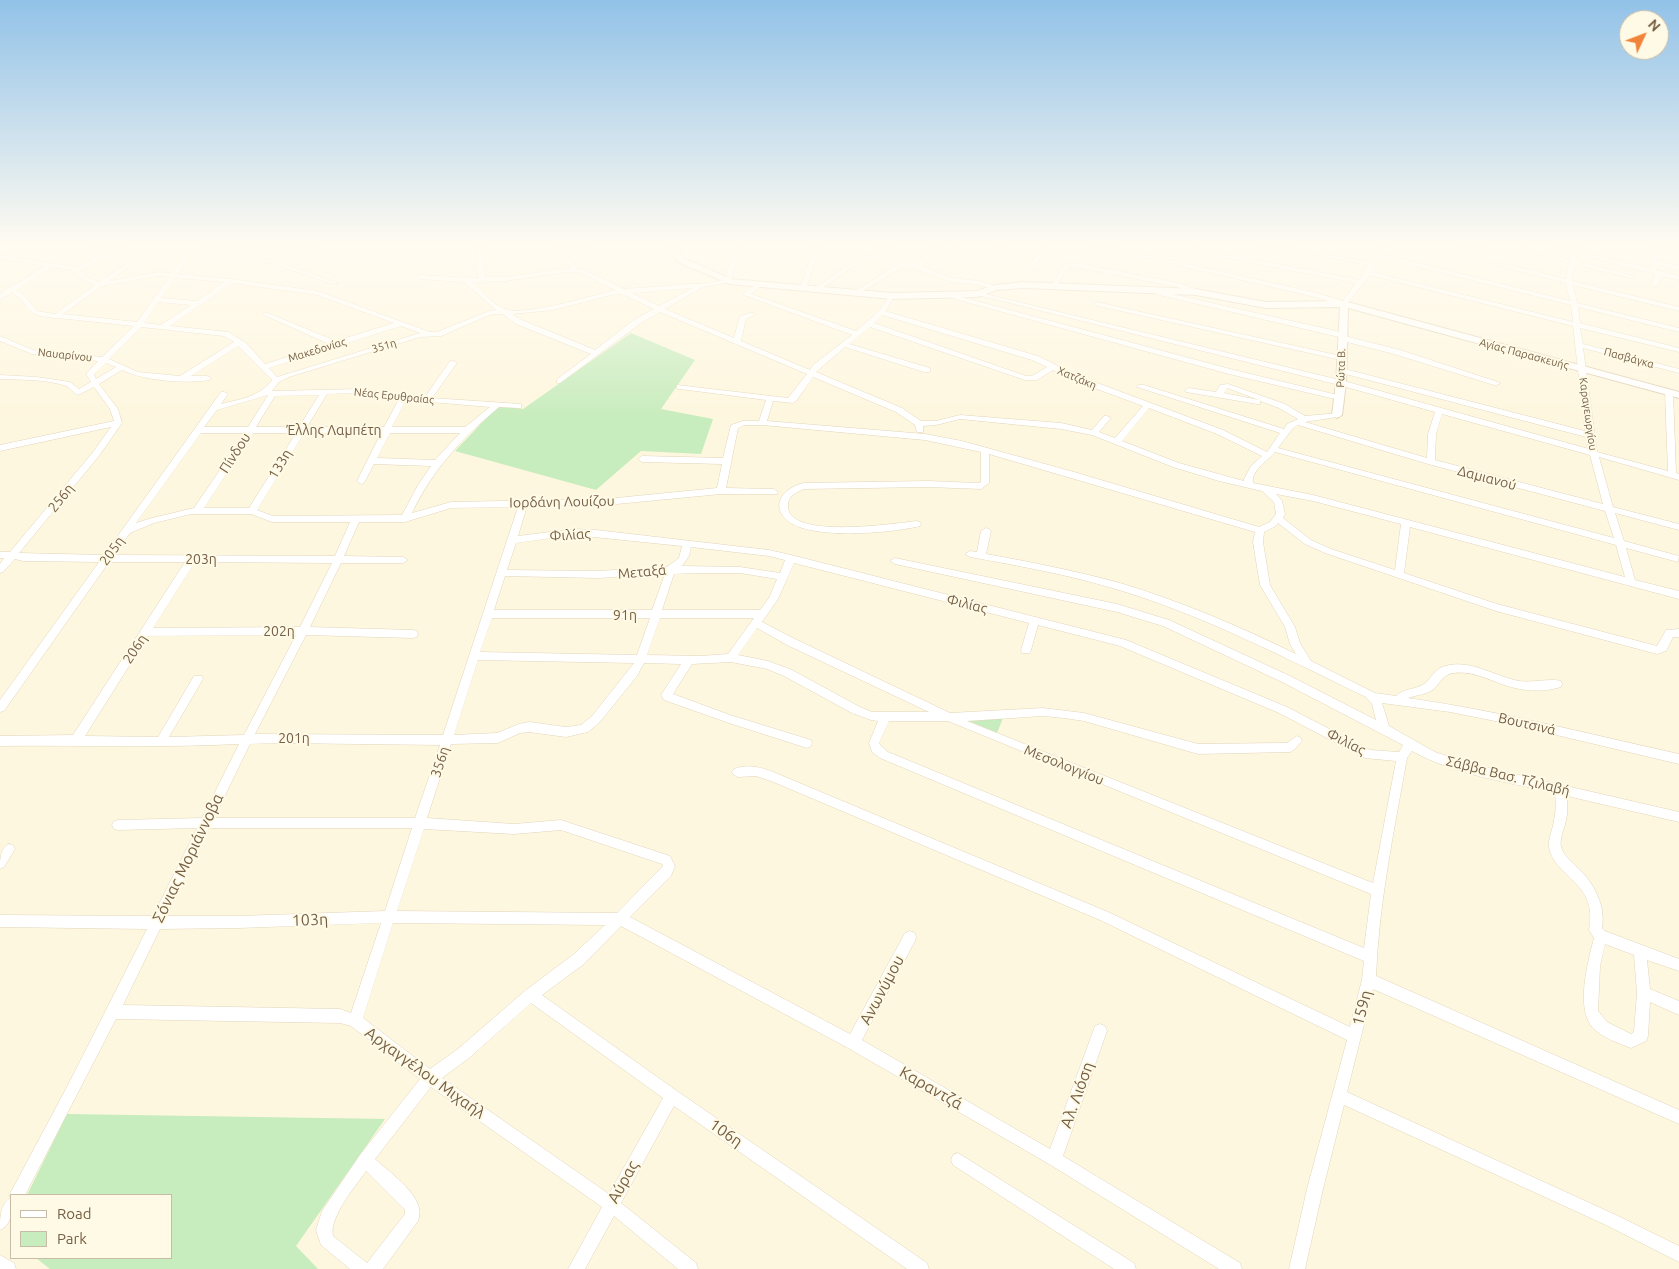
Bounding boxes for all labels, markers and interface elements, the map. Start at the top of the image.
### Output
north arrow [1619,10,1669,60]
text: N [1645,16,1664,35]
street label: Μακεδονίας [286,335,348,365]
street label: 351η [370,336,398,356]
street label: Αγίας Παρασκευής [1478,336,1570,372]
street label: Πασβάγκα [1602,345,1656,371]
street label: Ναυαρίνου [37,346,93,364]
street label: Ρώτα Β. [1334,348,1348,388]
street label: Χατζάκη [1055,364,1099,392]
street label: Καραγεωργίου [1576,377,1600,451]
street label: Νέας Ερυθραίας [353,385,435,407]
street label: Έλλης Λαμπέτη [286,422,382,438]
street label: Πίνδου [216,430,254,476]
street label: 133η [265,446,295,482]
street label: Δαμιανού [1456,462,1518,494]
street label: 256η [45,480,77,516]
street label: Ιορδάνη Λουίζου [509,493,615,511]
street label: Φιλίας [549,525,591,545]
street label: 205η [96,533,128,569]
street label: 203η [185,551,217,567]
street label: Μεταξά [617,562,667,582]
street label: Φιλίας [945,591,989,617]
street label: 91η [613,607,637,623]
street label: 202η [263,623,295,639]
street label: 206η [119,631,151,667]
street label: Βουτσινά [1497,709,1557,739]
street label: Φιλίας [1324,725,1368,759]
street label: 201η [278,730,310,746]
street label: Μεσολογγίου [1022,741,1106,789]
street label: 356η [427,744,453,780]
street label: Σάββα Βασ. Τζιλαβή [1444,753,1572,799]
street label: Σόνιας Μοριάννοβα [148,790,228,926]
street label: 103η [292,910,328,930]
street label: Ανωνύμου [856,952,908,1028]
street label: 159η [1348,988,1376,1028]
street label: Αρχαγγέλου Μιχαήλ [361,1023,489,1123]
street label: Αλ. Λιόση [1056,1059,1098,1131]
street label: Καραντζά [896,1062,966,1114]
street label: 106η [706,1115,746,1151]
street label: Αύρας [603,1157,643,1207]
legend [10,1194,172,1259]
text: Road [57,1205,92,1222]
text: Park [57,1230,87,1247]

